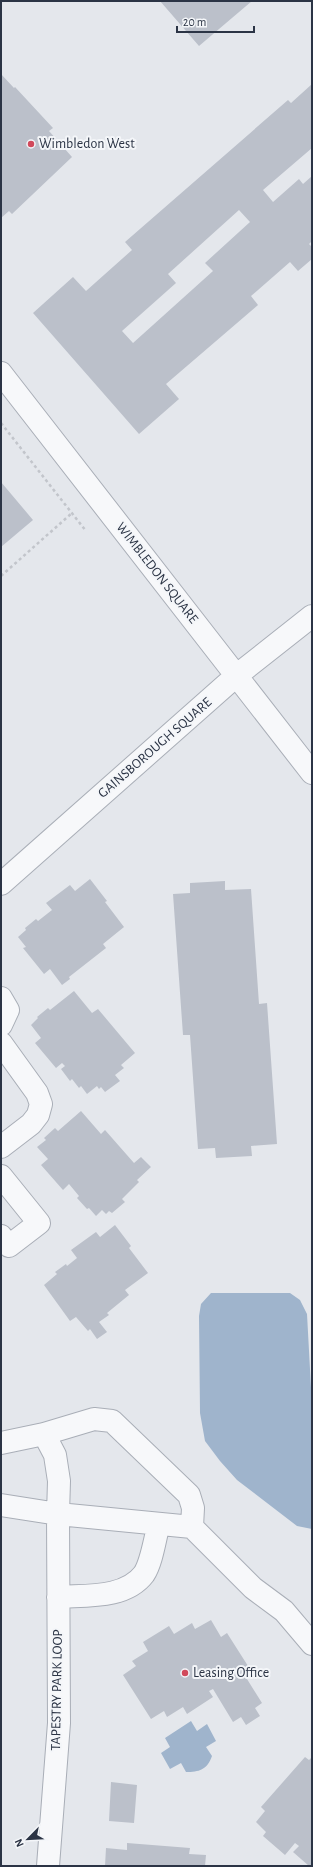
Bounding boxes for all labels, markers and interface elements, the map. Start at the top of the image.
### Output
scale bar [177,8,254,34]
text: 20 m [183,16,206,28]
place label: Wimbledon West [39,137,135,151]
marker: Wimbledon West [26,139,36,149]
street label: WIMBLEDON SQUARE [113,520,201,626]
street label: GAINSBOROUGH SQUARE [96,695,215,801]
street label: TAPESTRY PARK LOOP [49,1629,65,1751]
place label: Leasing Office [193,1666,269,1680]
marker: Leasing Office [180,1668,190,1678]
north arrow [8,1819,48,1859]
text: N [13,1837,26,1849]

